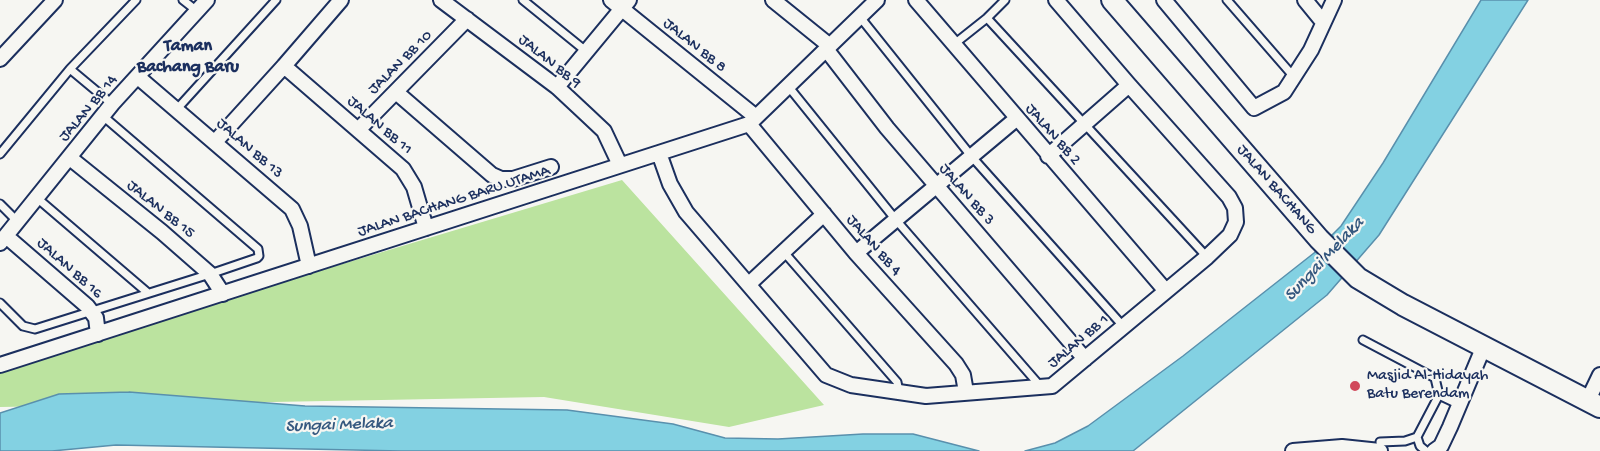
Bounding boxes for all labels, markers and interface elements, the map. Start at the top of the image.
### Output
street label: JALAN BB 8 [658,15,730,77]
street label: JALAN BB 10 [365,27,437,99]
street label: JALAN BB 9 [514,31,584,93]
district label: Taman Bachang Baru [137,36,239,78]
street label: JALAN BB 14 [55,72,123,146]
street label: JALAN BB 11 [342,92,416,160]
street label: JALAN BB 2 [1020,100,1084,170]
street label: JALAN BB 13 [212,115,286,183]
street label: JALAN BACHANG [1232,141,1320,239]
street label: JALAN BB 3 [934,160,998,230]
street label: JALAN BACHANG BARU UTAMA [355,162,553,242]
street label: JALAN BB 15 [122,177,198,243]
street label: JALAN BB 4 [841,211,905,281]
water label: Sungai Melaka [1280,213,1370,307]
street label: JALAN BB 16 [32,234,106,304]
street label: JALAN BB 1 [1044,311,1114,373]
place label: Masjid Al-Hidayah Batu Berendam [1367,367,1488,405]
marker: Masjid Al-Hidayah Batu Berendam [1348,379,1362,393]
water label: Sungai Melaka [285,413,393,439]

